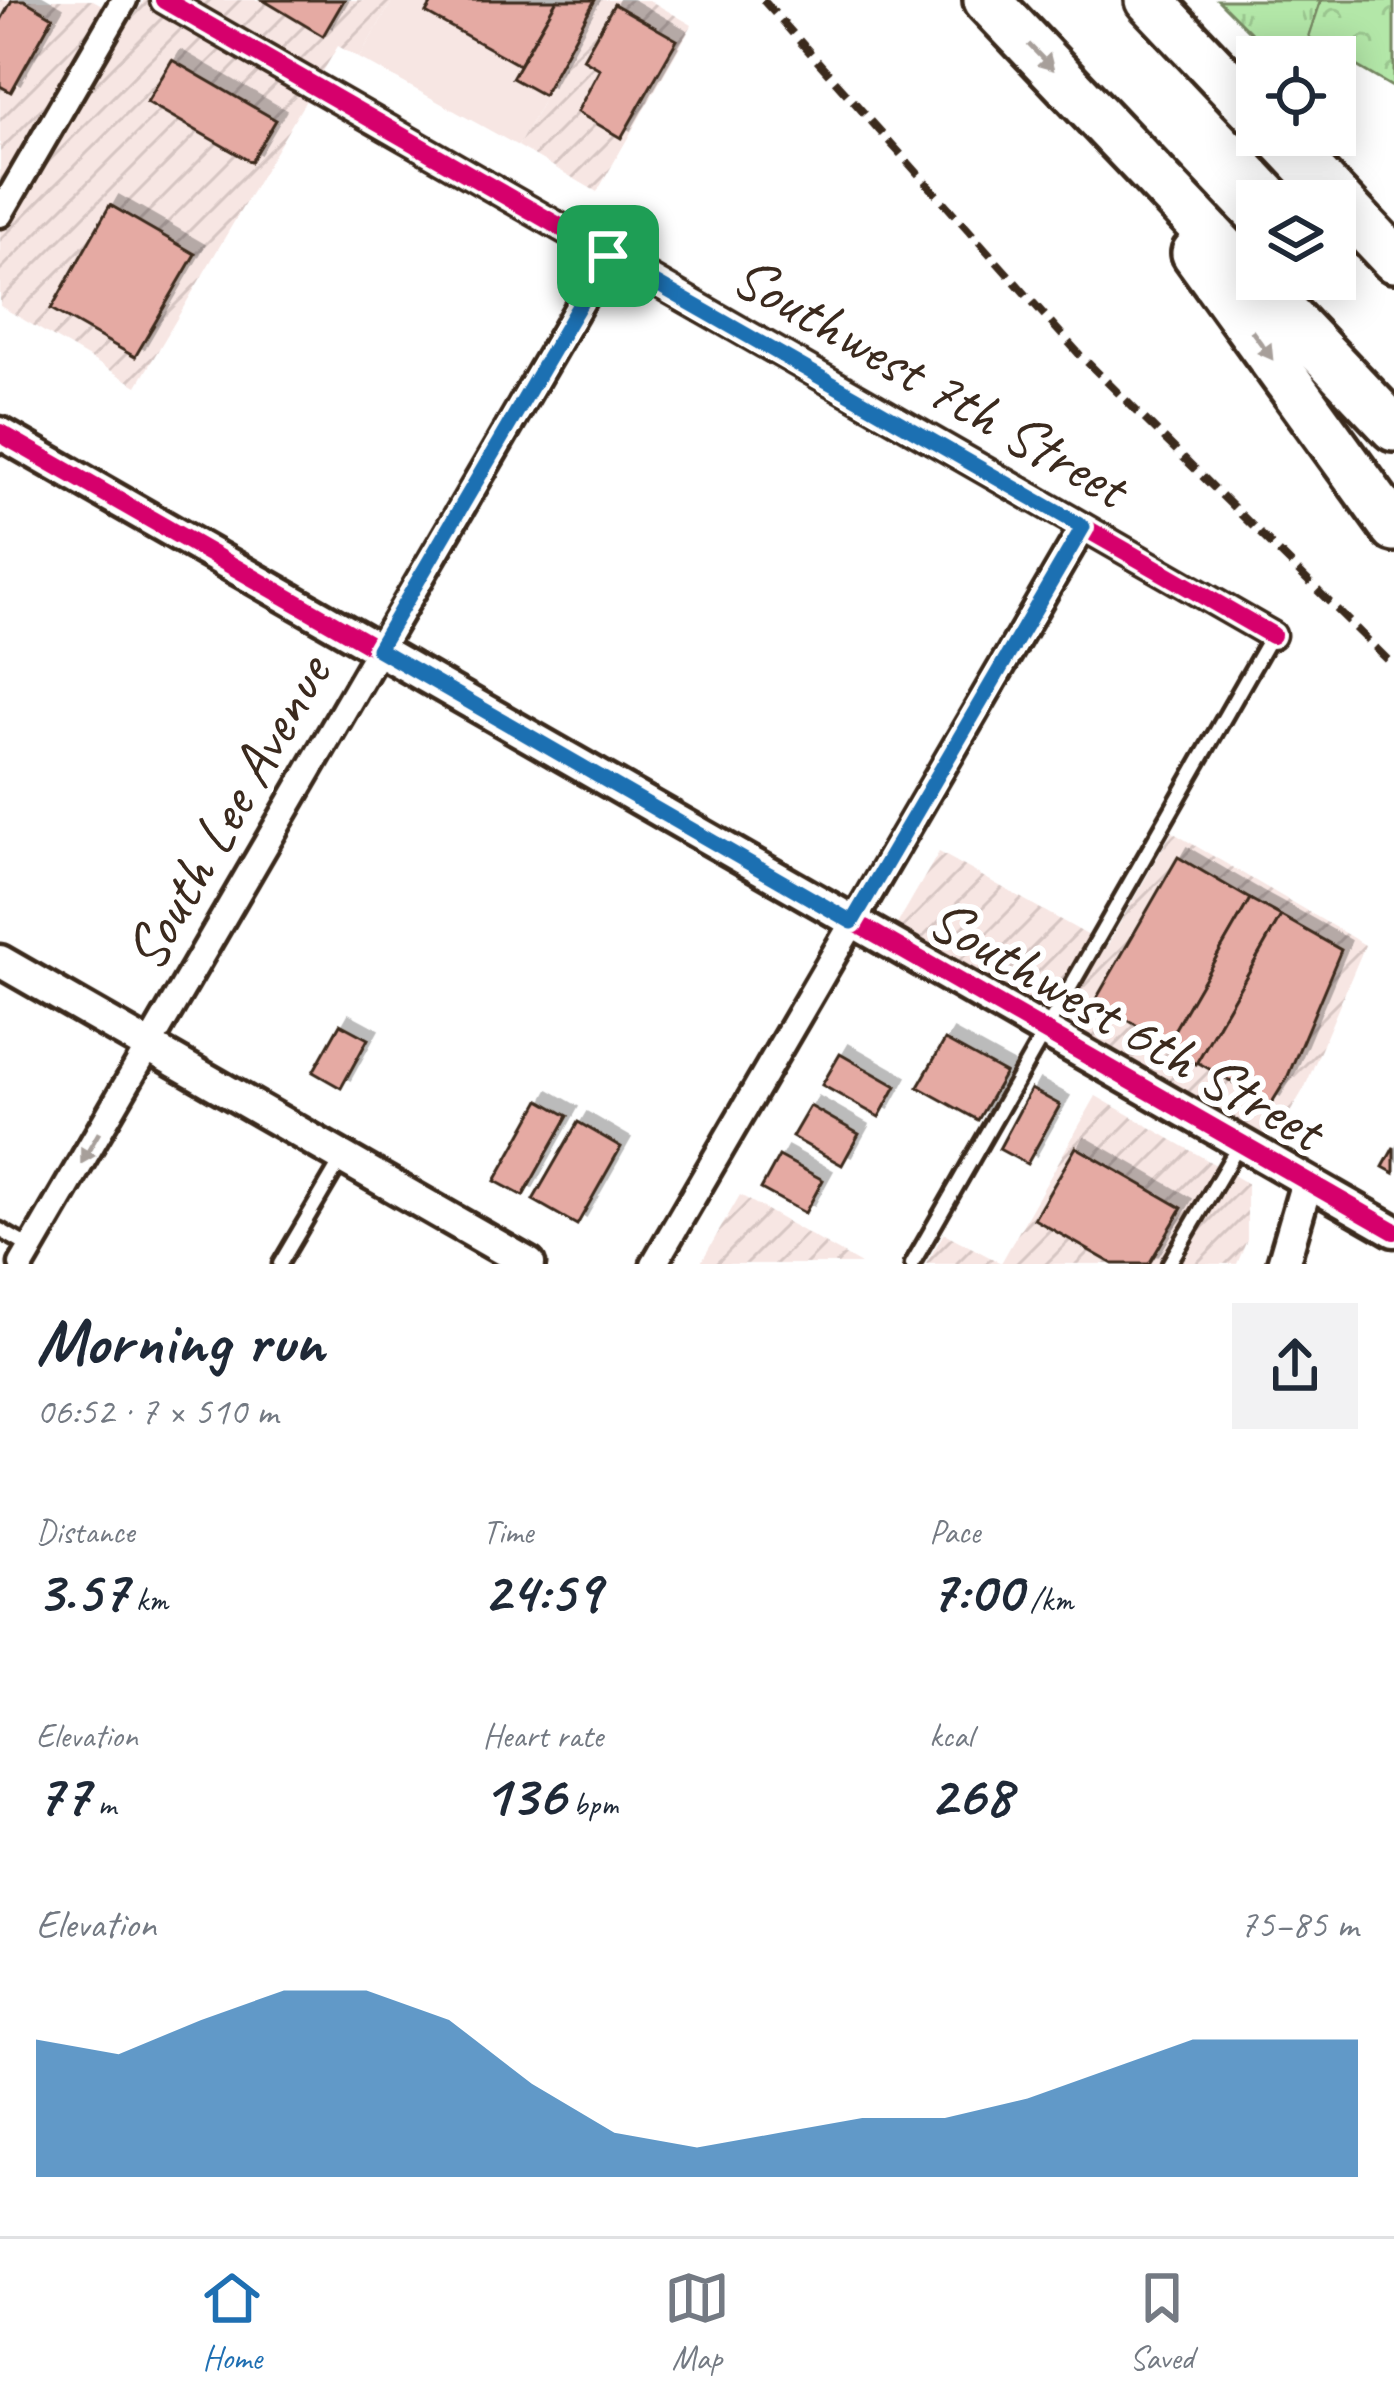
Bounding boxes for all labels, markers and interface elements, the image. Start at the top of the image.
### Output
map controls [1236,36,1356,300]
button: locate [1236,36,1356,156]
one-way arrow [1027,42,1055,71]
button: layers [1236,180,1356,300]
pin [557,205,659,307]
icon: arrive [575,223,641,289]
street label: Southwest 7th Street [719,237,1145,527]
one-way arrow [1250,329,1273,361]
street label: South Lee Avenue [106,638,350,984]
street label: Southwest 6th Street [915,880,1341,1170]
one-way arrow [80,1131,101,1165]
text: Morning run [36,1300,324,1383]
button: share [1232,1303,1358,1429]
text: 06:52 · 7 × 510 m [36,1387,278,1436]
text: Distance [36,1511,134,1553]
text: Time [483,1511,533,1553]
text: Pace [929,1511,980,1553]
text: 3.57 [36,1553,128,1629]
text: 24:59 [483,1553,601,1629]
text: 7:00 [929,1553,1022,1629]
text: km [128,1579,168,1621]
text: /km [1022,1579,1073,1621]
text: Elevation [36,1715,138,1757]
text: Heart rate [483,1715,603,1757]
text: kcal [929,1715,973,1757]
text: 77 [36,1757,90,1833]
text: 136 [483,1757,565,1833]
text: 268 [929,1757,1012,1833]
text: m [90,1783,116,1825]
text: bpm [565,1783,618,1825]
text: Elevation [36,1900,156,1949]
text: 75–85 m [1239,1900,1358,1949]
tab: Home [199,2265,265,2379]
tab: Map [664,2265,730,2379]
tab: Saved [1129,2265,1195,2379]

